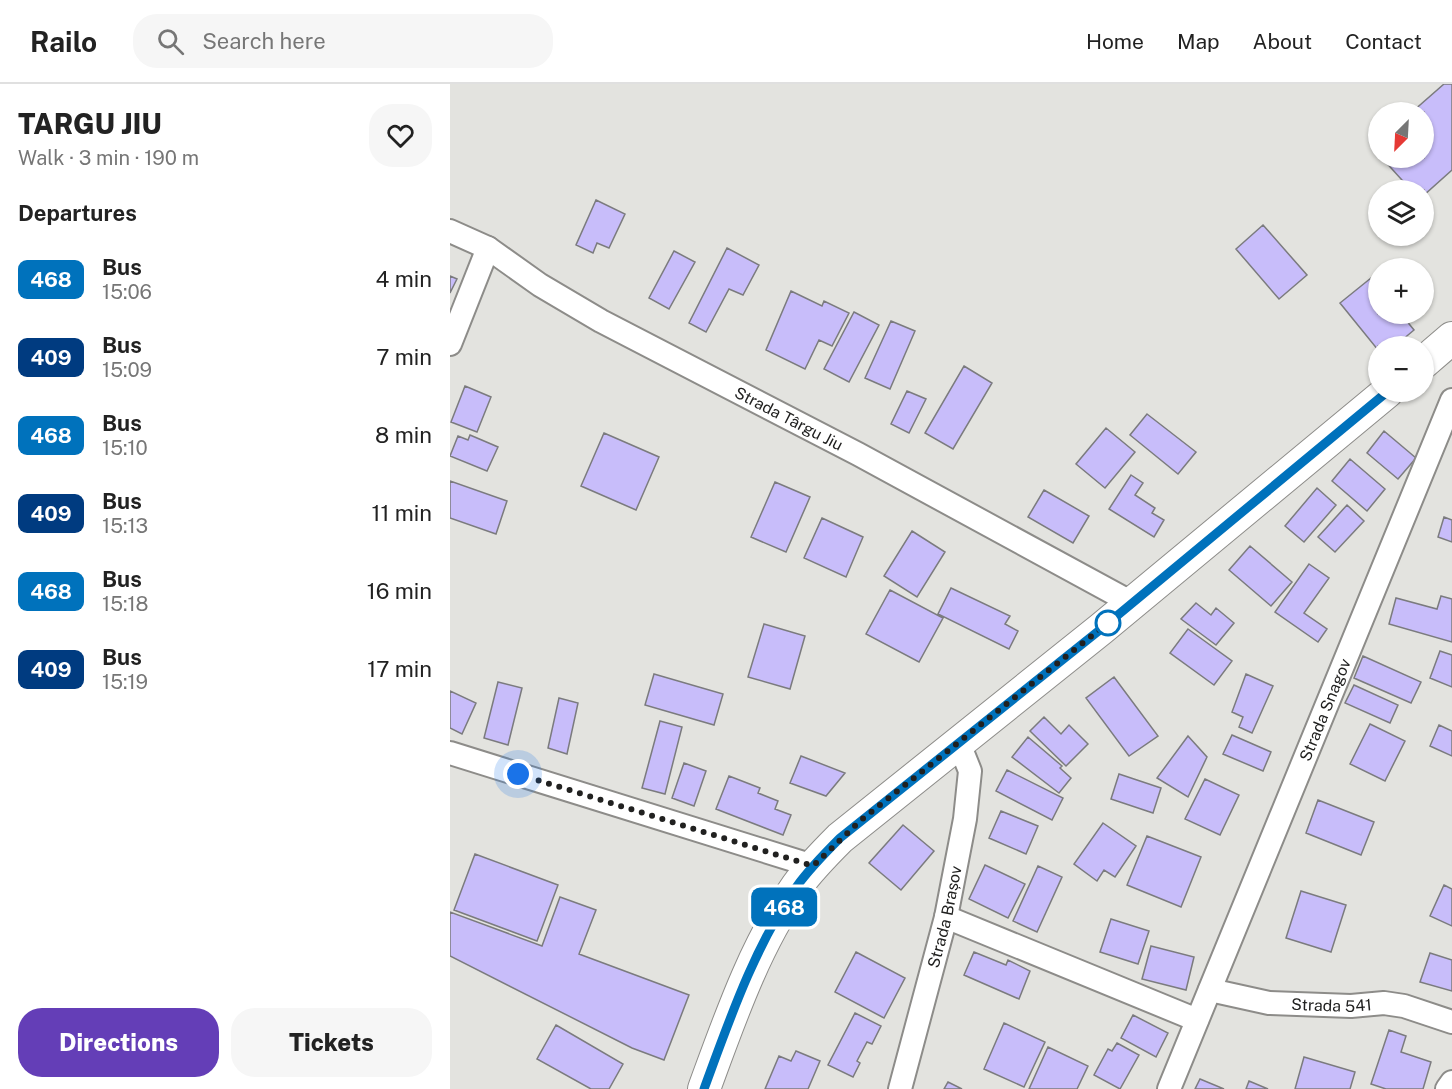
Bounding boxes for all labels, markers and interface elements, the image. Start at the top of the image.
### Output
search box [133,14,553,68]
text: Railo [30,25,97,58]
icon: search [154,25,187,58]
text: Search here [202,28,326,54]
text: Home [1086,29,1144,54]
text: Map [1177,29,1220,54]
text: About [1253,29,1312,54]
text: Contact [1345,29,1422,54]
north arrow [1368,102,1434,168]
map controls [1368,102,1434,402]
button: heart [369,104,432,167]
text: TARGU JIU [18,107,162,140]
text: Walk · 3 min · 190 m [18,146,199,170]
button: layers [1368,180,1434,246]
text: Departures [18,200,137,226]
text: Bus [102,254,142,280]
button: + [1368,258,1434,324]
text: 4 min [376,266,432,292]
text: 468 [30,267,72,292]
text: 15:06 [102,280,152,304]
text: Bus [102,332,142,358]
button: − [1368,336,1434,402]
text: 7 min [376,344,432,370]
text: 409 [30,345,72,370]
text: 15:09 [102,358,152,382]
street label: Strada Târgu Jiu [731,383,846,455]
text: Bus [102,410,142,436]
text: 8 min [375,422,432,448]
text: 468 [30,423,72,448]
text: 15:10 [102,436,148,460]
text: Bus [102,488,142,514]
text: 11 min [371,500,432,526]
text: 409 [30,501,72,526]
text: 15:13 [102,514,148,538]
text: Bus [102,566,142,592]
text: 16 min [367,578,432,604]
text: 468 [30,579,72,604]
text: 15:18 [102,592,149,616]
unlabelled marker [1095,610,1121,636]
text: Bus [102,644,142,670]
text: 17 min [367,656,432,682]
street label: Strada Snagov [1296,656,1355,764]
text: 409 [30,657,72,682]
text: 15:19 [102,670,148,694]
your location [503,759,533,789]
street label: Strada Brașov [924,864,966,970]
line badge: 468 [750,888,818,926]
text: 468 [763,895,805,920]
street label: Strada 541 [1291,995,1373,1016]
button: Directions [18,1008,219,1077]
button: Tickets [231,1008,432,1077]

